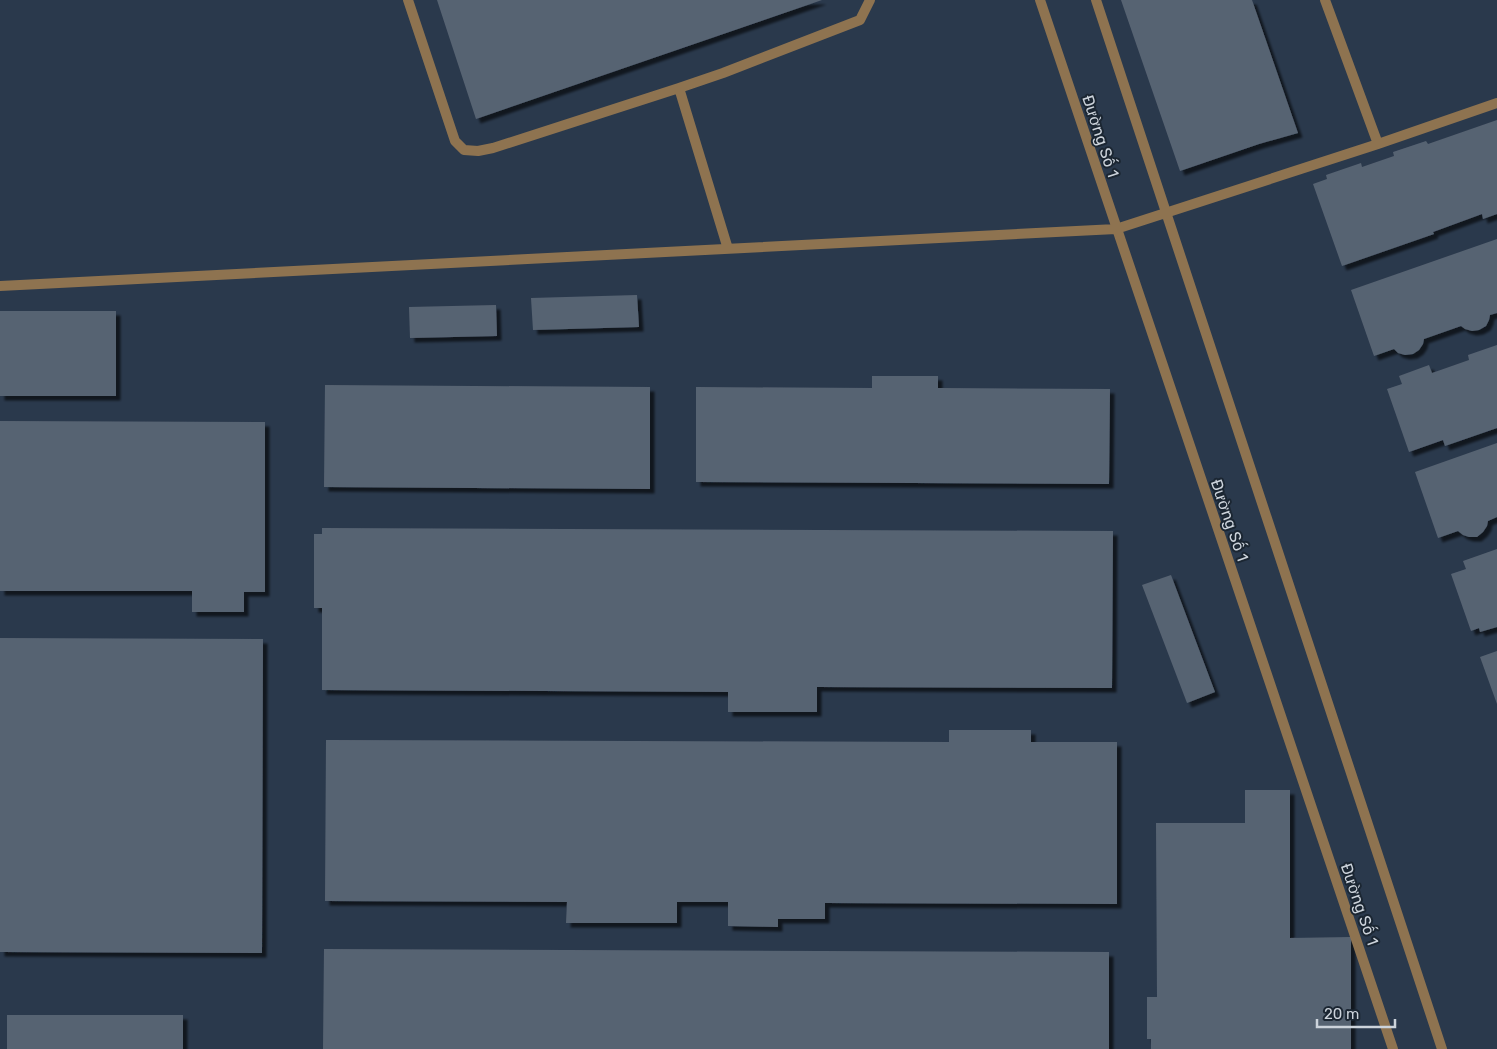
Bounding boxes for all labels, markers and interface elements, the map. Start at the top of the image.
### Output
street label: Đường Số 1 [1078,92,1124,180]
street label: Đường Số 1 [1207,476,1254,564]
street label: Đường Số 1 [1337,860,1384,948]
scale bar [1317,996,1394,1028]
text: 20 m [1324,1005,1359,1023]

